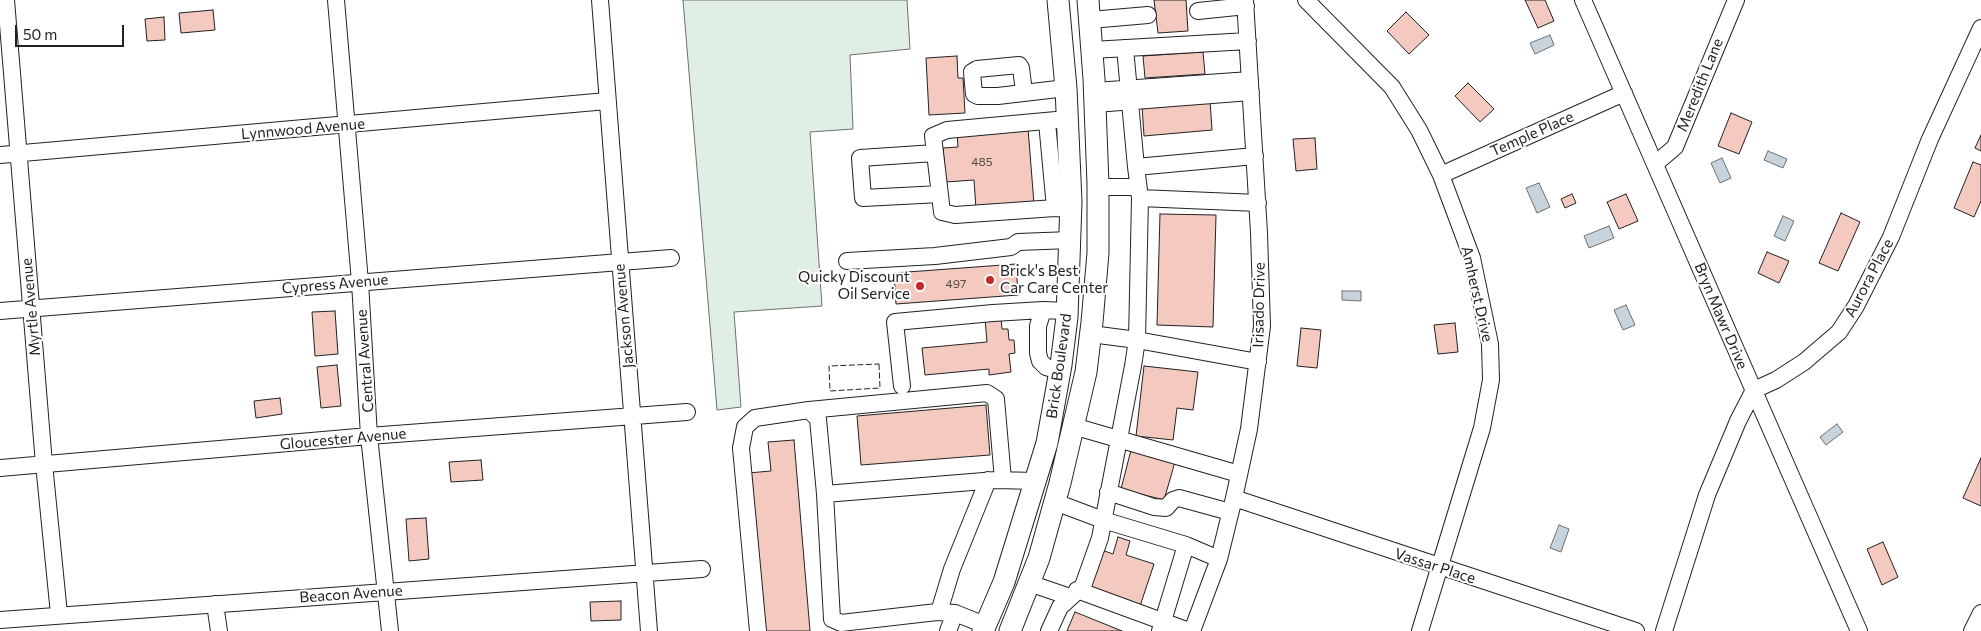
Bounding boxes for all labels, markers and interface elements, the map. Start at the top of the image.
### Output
scale bar [18,15,126,47]
text: 50 m [23,25,57,43]
street label: Meredith Lane [1673,36,1727,134]
street label: Temple Place [1488,108,1576,160]
street label: Lynnwood Avenue [240,115,366,143]
house number: 485 [971,155,993,169]
street label: Aurora Place [1841,236,1897,320]
street label: Amherst Drive [1457,244,1497,344]
street label: Myrtle Avenue [18,257,44,357]
street label: Bryn Mawr Drive [1690,260,1752,372]
place label: Brick's Best Car Care Center [1000,262,1108,297]
street label: Irisado Drive [1249,262,1269,348]
street label: Jackson Avenue [610,263,638,369]
place label: Quicky Discount Oil Service [798,268,910,303]
street label: Cypress Avenue [281,270,389,298]
marker: Brick's Best Car Care Center [984,274,996,286]
house number: 497 [946,277,966,291]
marker: Quicky Discount Oil Service [914,280,926,292]
street label: Central Avenue [352,309,378,413]
street label: Brick Boulevard [1043,312,1075,420]
street label: Gloucester Avenue [279,424,407,454]
street label: Vassar Place [1392,544,1478,588]
street label: Beacon Avenue [299,581,403,607]

